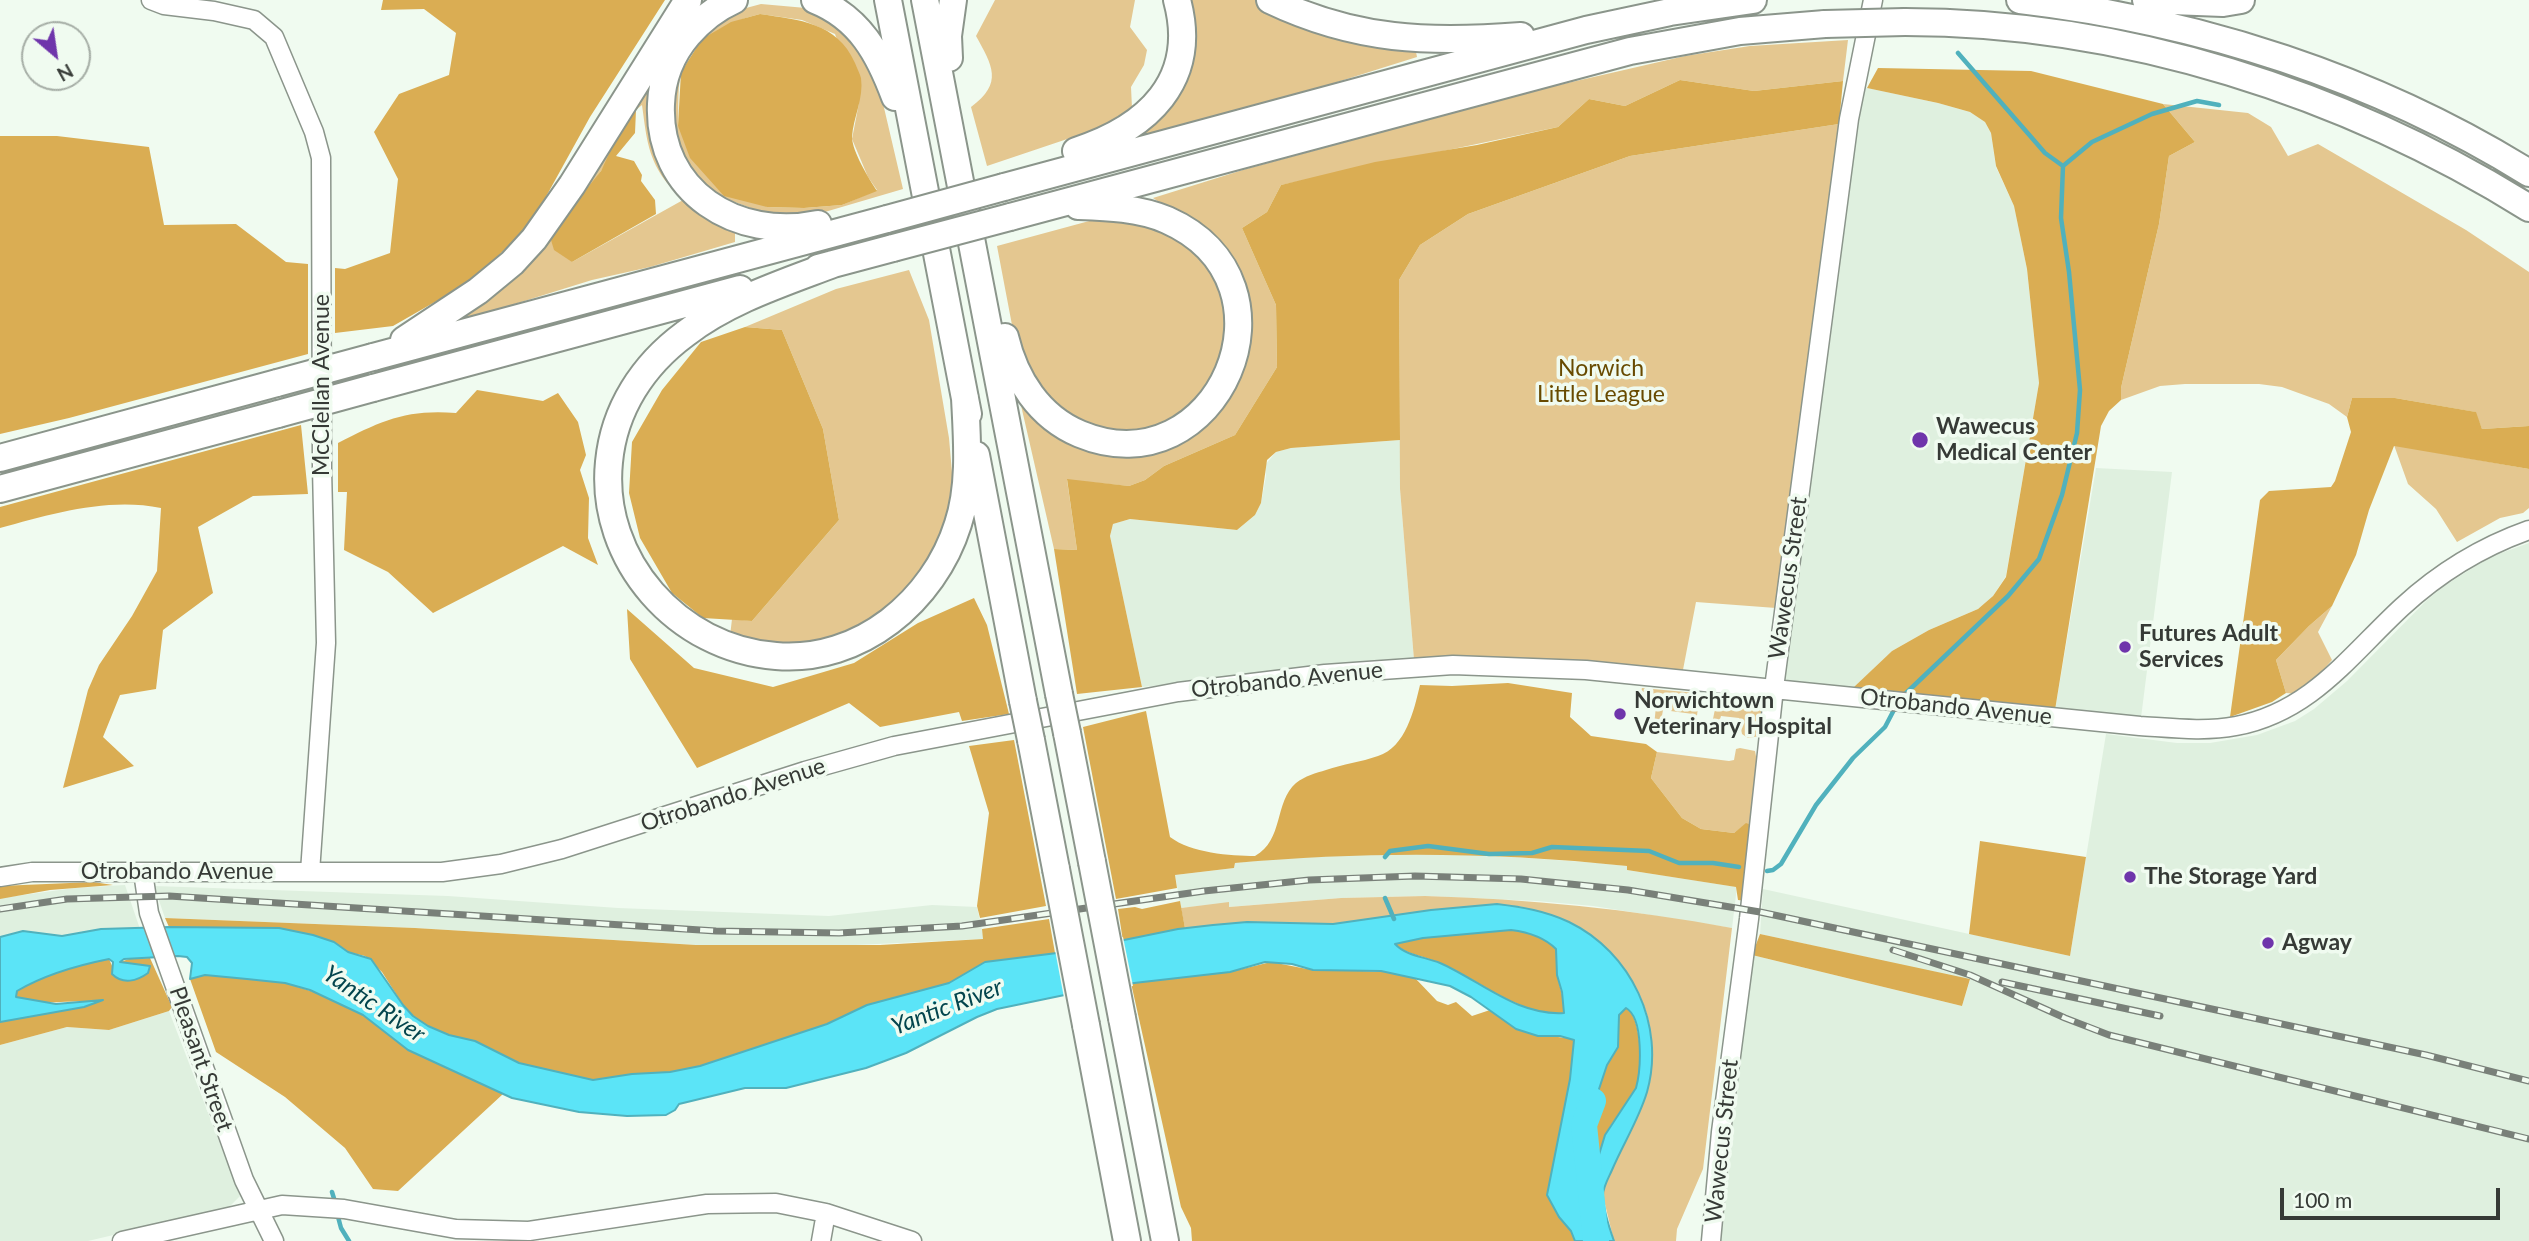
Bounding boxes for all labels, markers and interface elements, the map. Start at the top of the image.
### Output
north arrow [21,21,91,91]
text: N [53,59,77,87]
street label: McClellan Avenue [308,294,336,476]
park label: Norwich Little League [1537,355,1665,409]
place label: Wawecus Medical Center [1936,413,2092,467]
marker: Wawecus Medical Center [1910,430,1930,450]
street label: Wawecus Street [1763,495,1813,661]
place label: Futures Adult Services [2139,620,2278,674]
marker: Futures Adult Services [2117,639,2133,655]
street label: Otrobando Avenue [1190,656,1384,704]
street label: Otrobando Avenue [1859,683,2053,731]
place label: Norwichtown Veterinary Hospital [1634,687,1832,741]
marker: Norwichtown Veterinary Hospital [1612,706,1628,722]
street label: Otrobando Avenue [637,752,829,838]
street label: Otrobando Avenue [81,858,273,886]
place label: The Storage Yard [2144,863,2317,891]
marker: The Storage Yard [2122,869,2138,885]
place label: Agway [2282,929,2352,957]
marker: Agway [2260,935,2276,951]
water label: Yantic River [318,959,430,1049]
water label: Yantic River [887,973,1007,1041]
street label: Pleasant Street [163,983,239,1135]
street label: Wawecus Street [1700,1058,1744,1224]
scale bar [2284,1174,2504,1218]
text: 100 m [2293,1187,2352,1212]

